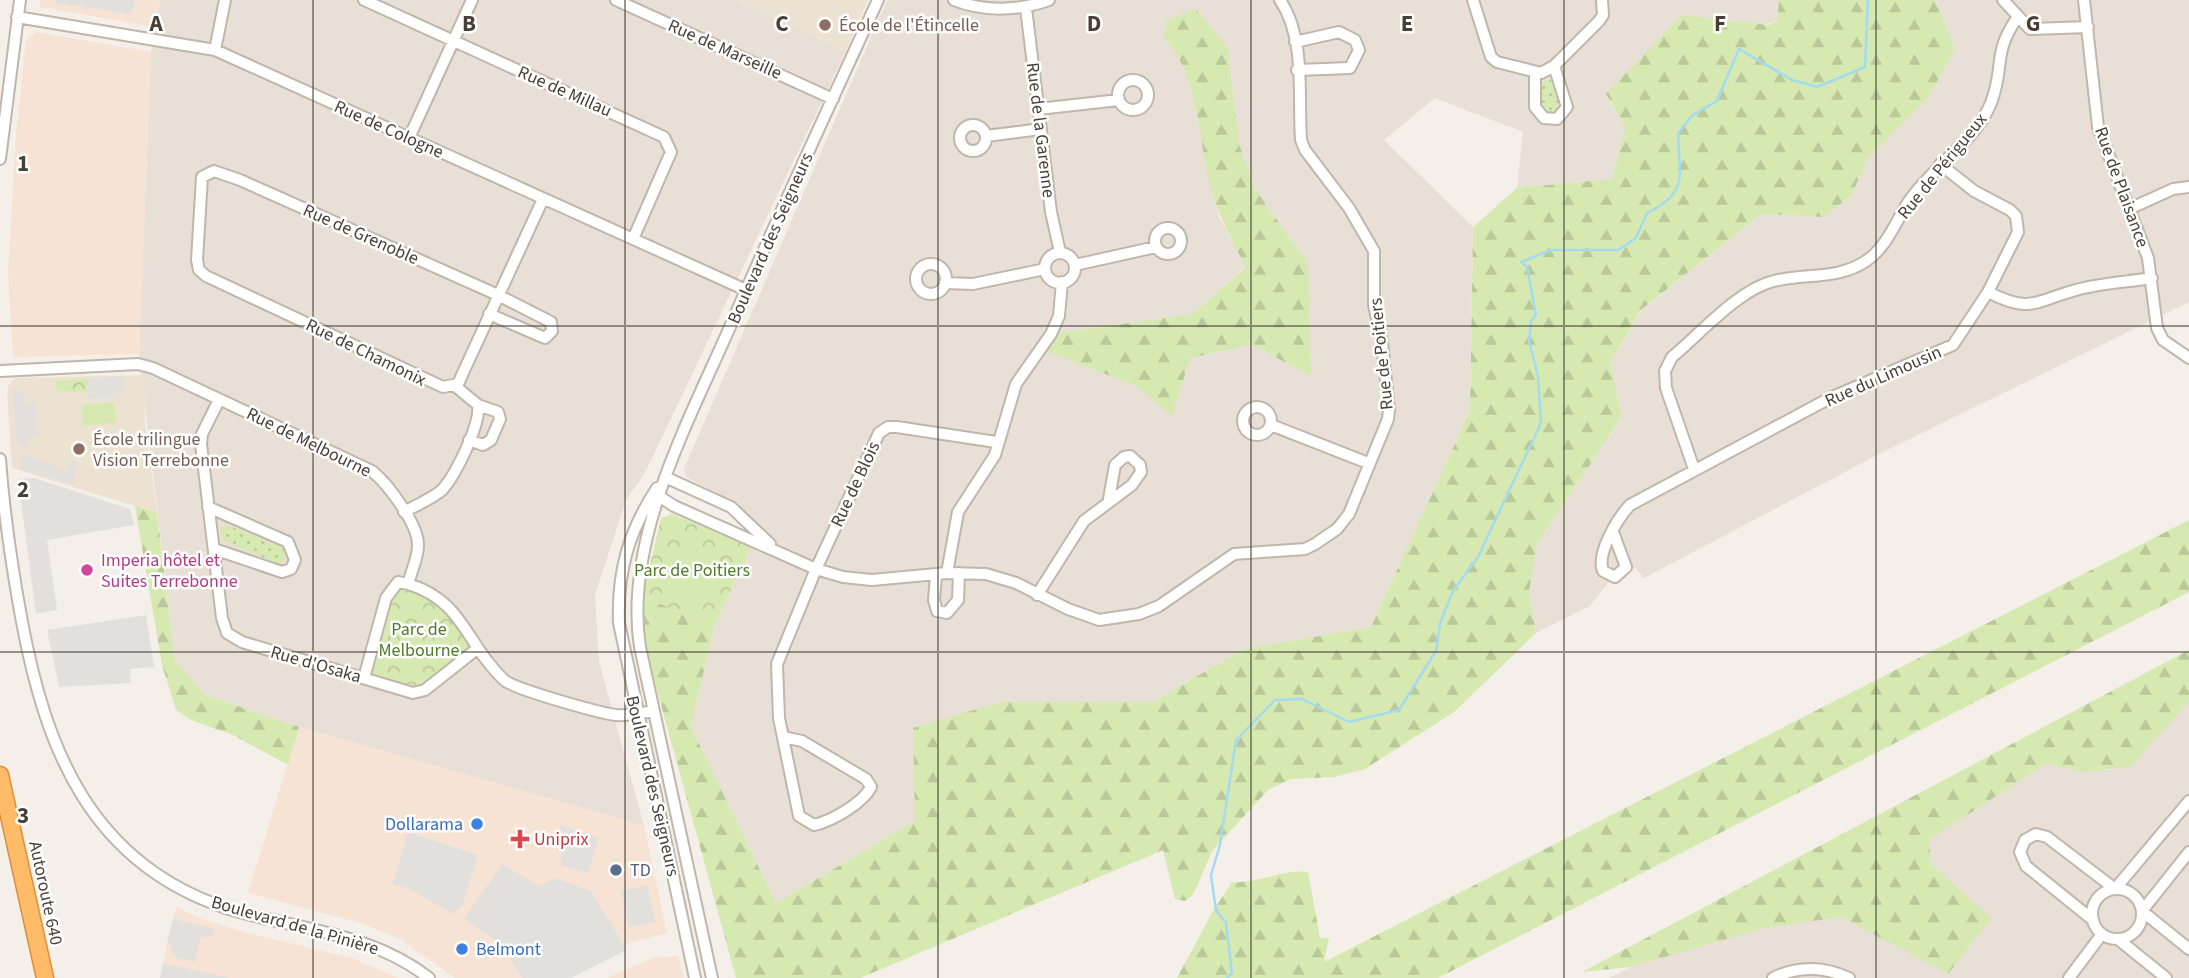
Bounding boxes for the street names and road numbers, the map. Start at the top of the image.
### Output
street label: Rue de Marseille [664,13,786,86]
street label: Rue de Millau [514,60,616,123]
street label: Rue de la Garenne [1020,61,1061,199]
street label: Rue de Cologne [330,94,448,165]
street label: Rue de Périgueux [1892,108,1993,225]
street label: Rue de Plaisance [2088,123,2155,251]
street label: Boulevard des Seigneurs [721,149,819,328]
street label: Rue de Grenoble [299,198,423,271]
street label: Rue de Poitiers [1363,297,1400,411]
street label: Rue de Chamonix [301,312,430,392]
street label: Rue du Limousin [1821,340,1946,413]
street label: Rue de Melbourne [242,401,376,484]
street label: Rue de Blois [825,437,886,531]
street label: Rue d'Osaka [268,640,364,689]
street label: Boulevard des Seigneurs [620,693,685,879]
street label: Autoroute 640 [22,839,69,948]
street label: Boulevard de la Pinière [208,890,382,961]

